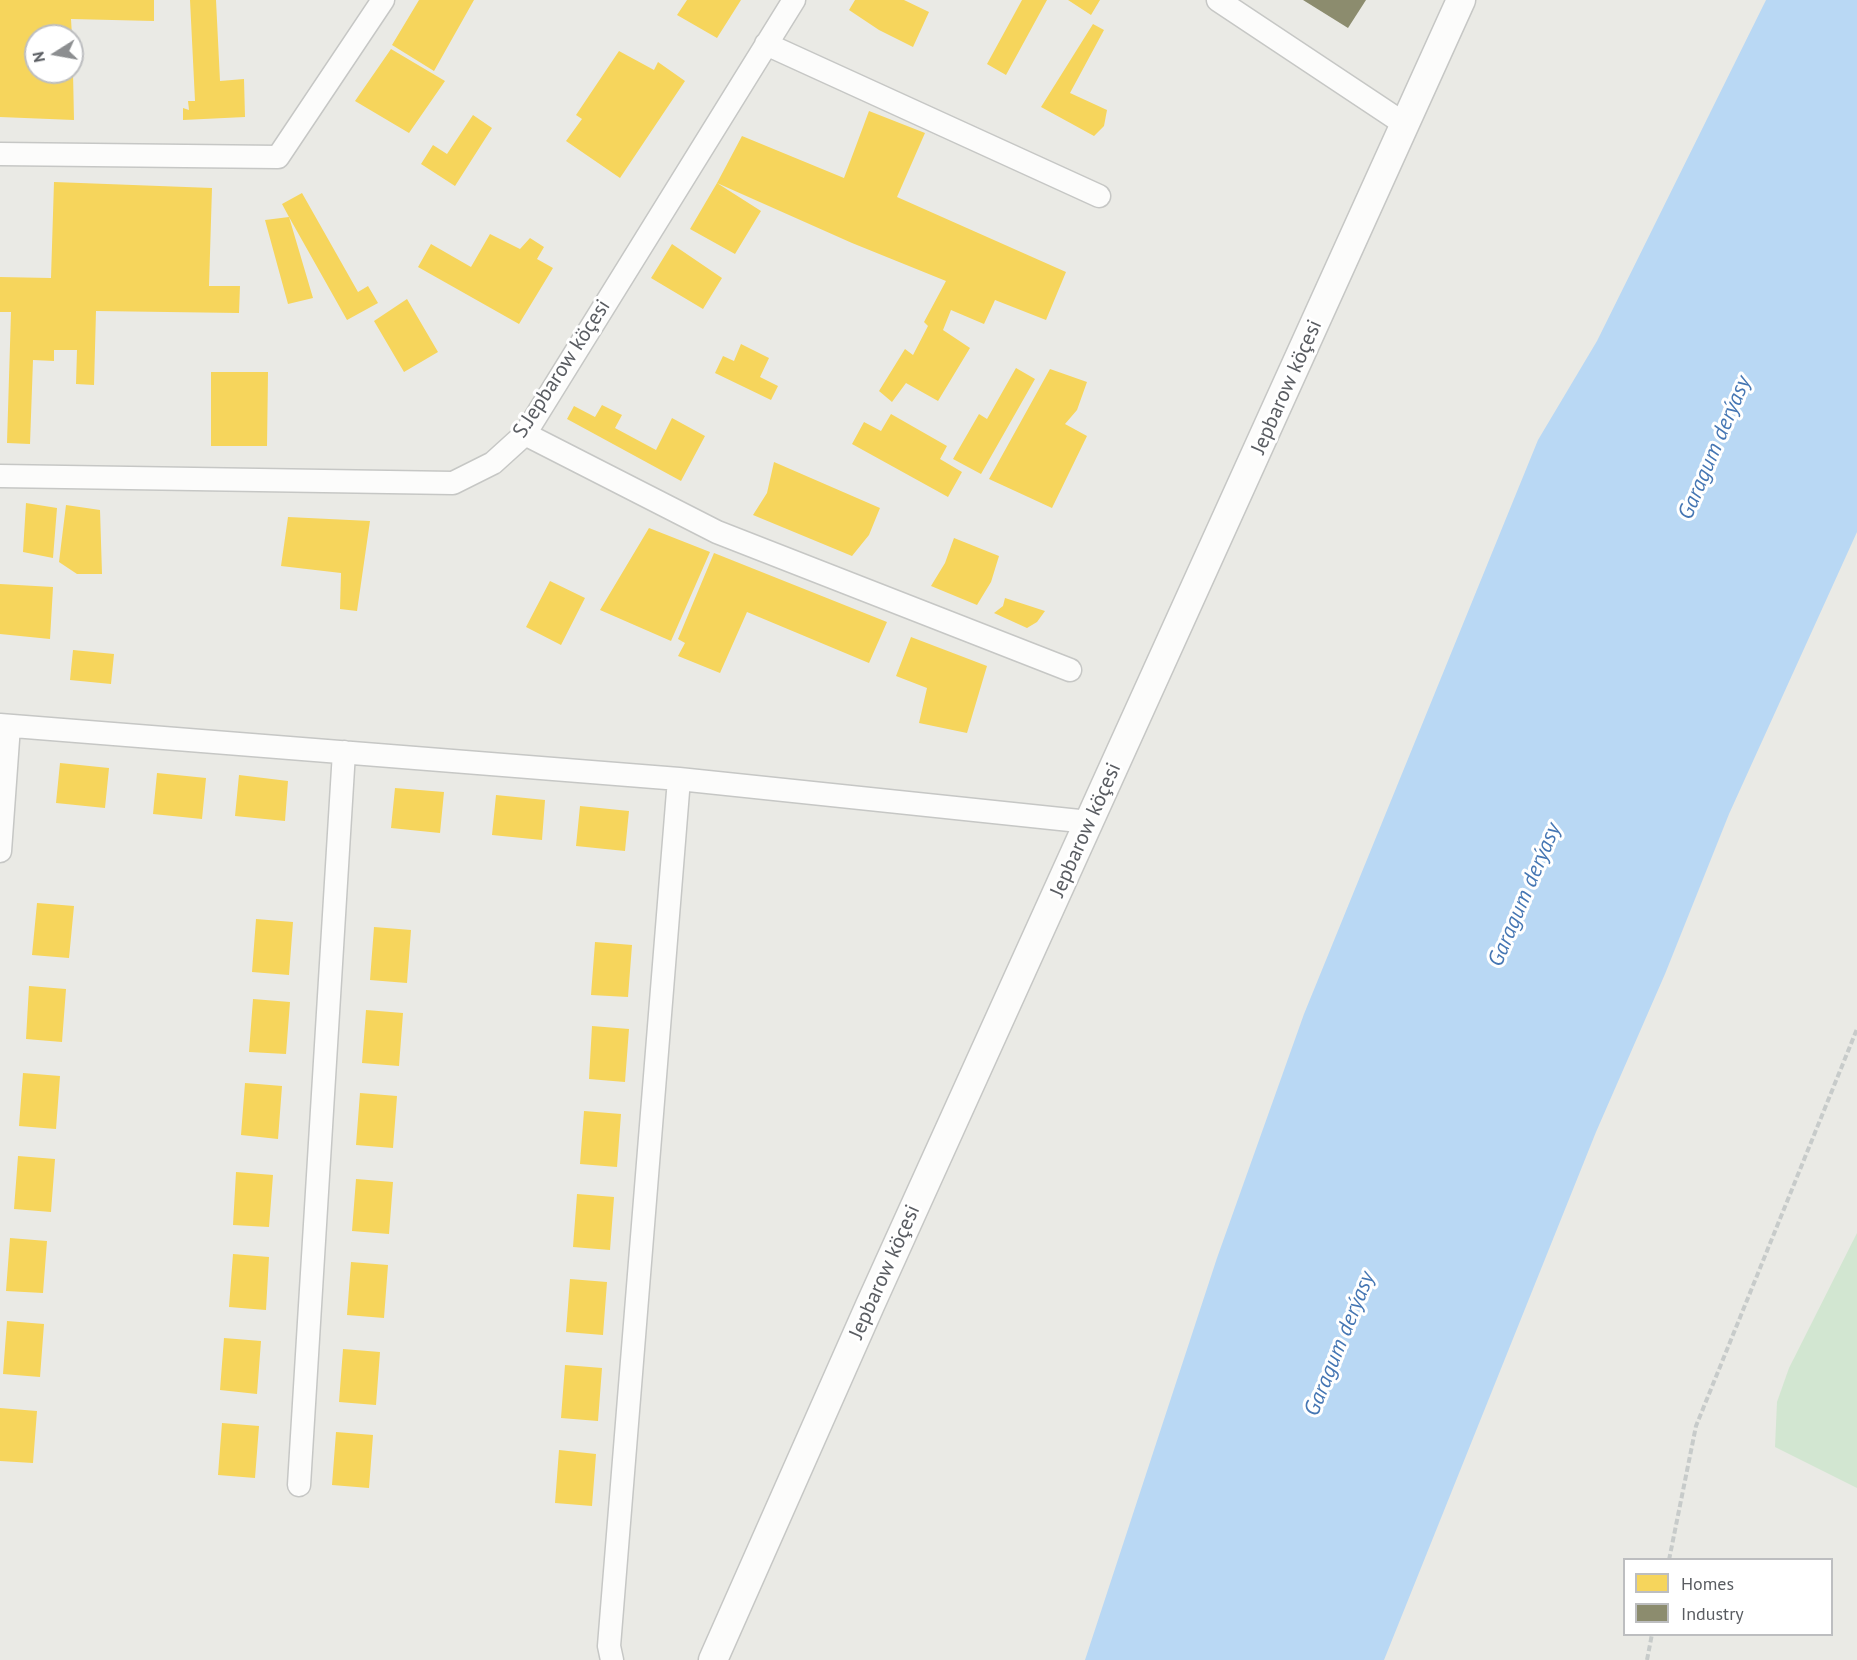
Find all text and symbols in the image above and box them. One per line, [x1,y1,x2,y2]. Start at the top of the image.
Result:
north arrow [24,24,84,84]
text: N [27,50,49,64]
street label: S.Jepbarow köçesi [508,295,616,443]
street label: Jepbarow köçesi [1246,316,1328,458]
water label: Garagum derýasy [1673,372,1757,524]
street label: Jepbarow köçesi [1045,759,1127,901]
water label: Garagum derýasy [1483,819,1567,971]
street label: Jepbarow köçesi [844,1201,926,1343]
water label: Garagum derýasy [1299,1268,1381,1420]
legend [1623,1558,1833,1636]
text: Homes [1681,1572,1734,1595]
text: Industry [1681,1602,1744,1625]

